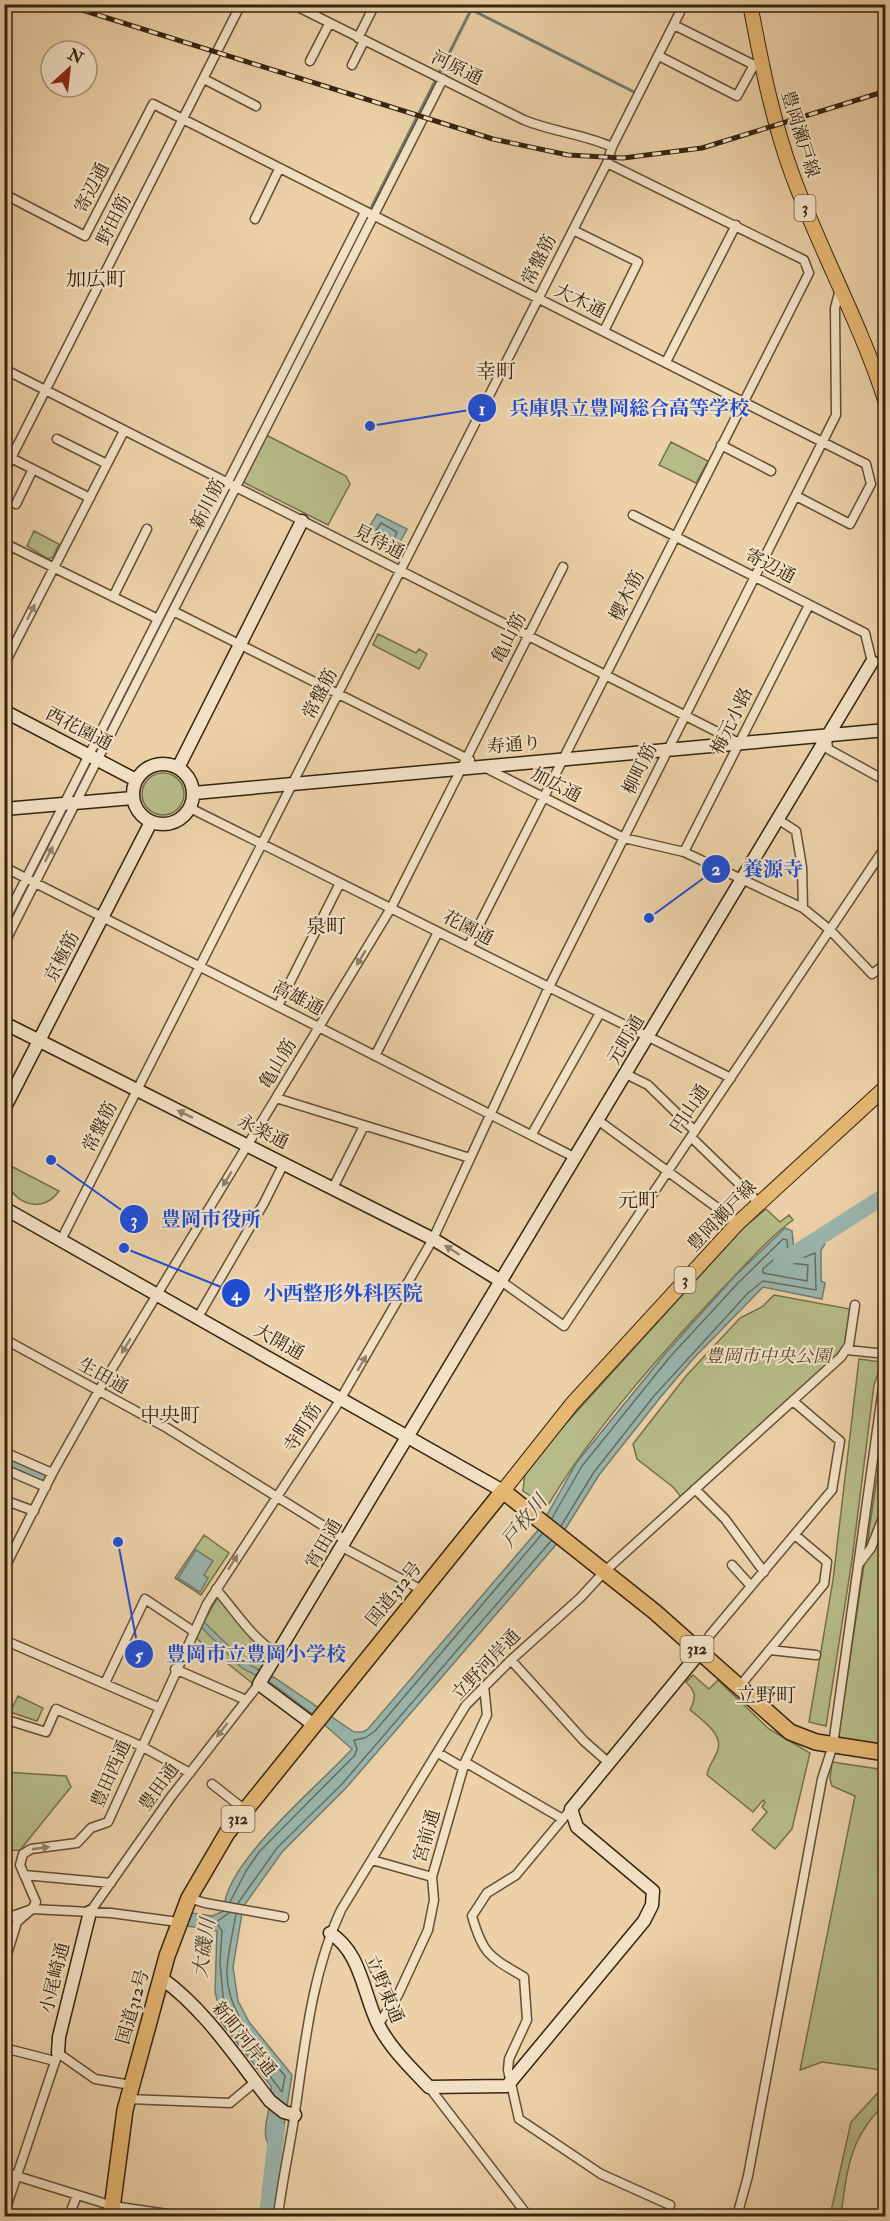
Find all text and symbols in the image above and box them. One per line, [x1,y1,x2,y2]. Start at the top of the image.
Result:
north arrow [39,39,99,99]
text: N [64,44,87,69]
street label: 河原通 [428,46,486,90]
street label: 豊岡瀬戸線 [776,88,824,180]
street label: 寄辺通 [69,159,115,217]
street label: 野田筋 [91,191,137,249]
road number: 3 [794,195,816,221]
street label: 常盤筋 [516,231,562,289]
district label: 加広町 [66,267,126,292]
street label: 大木通 [551,279,609,323]
district label: 幸町 [476,359,516,384]
callout: 兵庫県立豊岡総合高等学校 [467,389,761,427]
text: 兵庫県立豊岡総合高等学校 [509,396,749,421]
text: 1 [479,398,485,421]
street label: 新川筋 [185,475,231,533]
street label: 見待通 [350,519,408,565]
street label: 寄辺通 [741,543,799,589]
street label: 櫻木筋 [604,567,650,625]
one-way arrow [26,604,36,621]
street label: 亀山筋 [486,609,532,667]
street label: 常盤筋 [297,665,343,723]
street label: 梅元小路 [706,684,758,758]
street label: 西花園通 [42,702,116,756]
street label: 寿通り [486,731,542,759]
street label: 柳町筋 [618,740,662,798]
street label: 加広通 [527,762,585,808]
one-way arrow [44,845,54,862]
callout: 養源寺 [701,850,815,888]
text: 養源寺 [743,857,803,882]
text: 2 [711,858,721,881]
street label: 花園通 [439,905,497,951]
district label: 泉町 [306,914,346,939]
street label: 京極筋 [39,928,85,986]
one-way arrow [355,950,366,966]
street label: 高雄通 [269,975,327,1021]
street label: 元町通 [602,1011,650,1069]
street label: 亀山筋 [254,1035,302,1093]
street label: 円山通 [665,1080,715,1138]
street label: 常盤筋 [77,1098,123,1156]
one-way arrow [176,1109,193,1118]
street label: 永楽通 [234,1110,292,1154]
one-way arrow [221,1171,232,1187]
street label: 豊岡瀬戸線 [682,1176,762,1256]
district label: 元町 [618,1188,658,1213]
callout: 豊岡市役所 [119,1200,273,1238]
text: 豊岡市役所 [161,1207,261,1232]
text: 3 [131,1209,138,1232]
one-way arrow [444,1245,460,1256]
road number: 3 [674,1267,696,1293]
callout: 小西整形外科医院 [221,1274,435,1312]
text: 小西整形外科医院 [263,1281,423,1306]
text: 4 [230,1283,242,1306]
street label: 大開通 [250,1319,308,1365]
one-way arrow [121,1337,131,1354]
park label: 豊岡市中央公園 [705,1345,834,1368]
street label: 生田通 [74,1353,132,1399]
one-way arrow [356,1355,367,1371]
street label: 寺町筋 [279,1399,327,1457]
district label: 中央町 [140,1403,200,1428]
water label: 戸枚川 [495,1488,554,1552]
street label: 宵田通 [301,1515,347,1573]
one-way arrow [227,1554,238,1570]
street label: 国道312号 [361,1557,427,1631]
street label: 立野河岸通 [446,1625,526,1705]
callout: 豊岡市立豊岡小学校 [124,1635,358,1673]
road number: 312 [680,1636,714,1662]
text: 豊岡市立豊岡小学校 [166,1642,346,1667]
text: 5 [135,1644,144,1667]
district label: 立野町 [736,1683,796,1708]
one-way arrow [216,1722,229,1738]
street label: 豊田西通 [86,1736,136,1812]
street label: 豊田通 [134,1758,184,1816]
road number: 312 [222,1806,254,1832]
street label: 宮前通 [409,1807,445,1865]
one-way arrow [32,1843,51,1853]
water label: 大磯川 [187,1915,221,1979]
street label: 小尾崎通 [35,1940,75,2016]
street label: 立野東通 [359,1951,409,2027]
street label: 国道312号 [111,1967,155,2047]
street label: 新町河岸通 [207,1997,281,2081]

